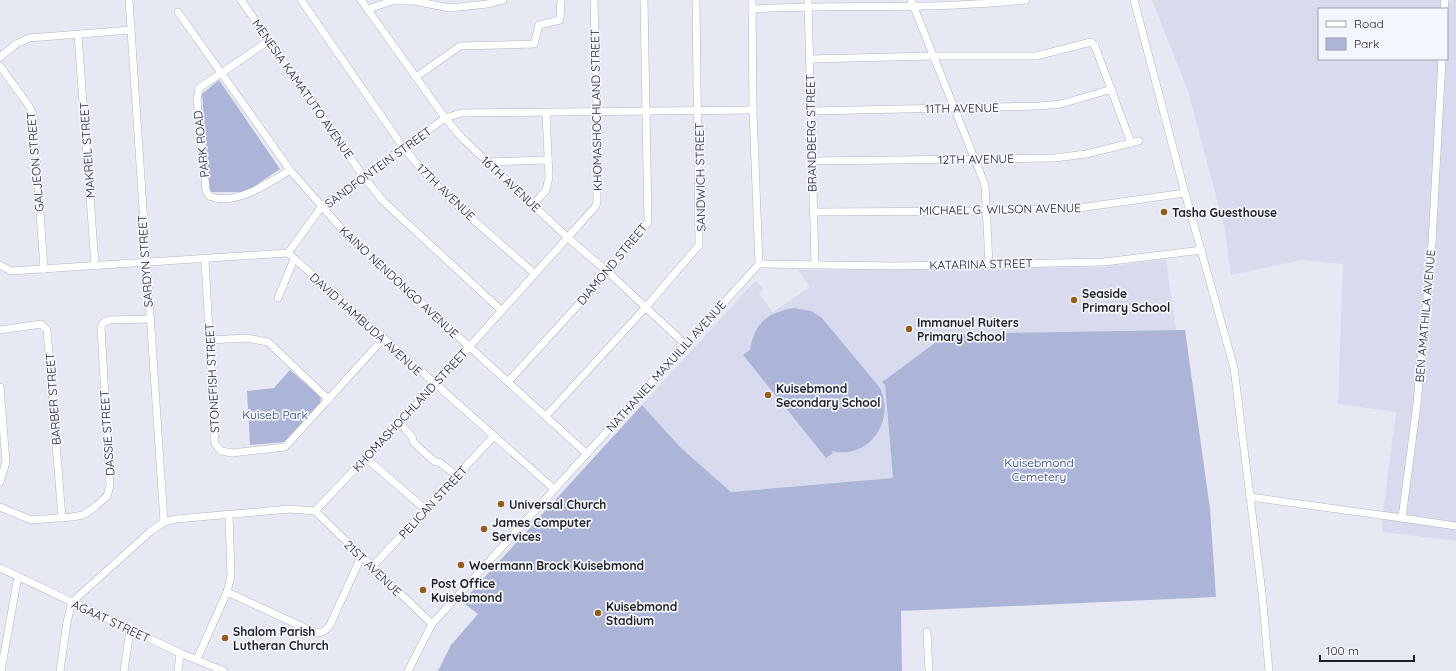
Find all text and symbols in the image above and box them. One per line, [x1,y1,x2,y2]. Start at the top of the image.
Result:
legend [1318,8,1448,60]
street label: MENESIA KAMATUTO AVENUE [249,16,357,162]
text: Road [1354,16,1384,31]
street label: KHOMASHOCHLAND STREET [587,29,605,191]
text: Park [1354,36,1379,51]
street label: BRANDBERG STREET [802,74,820,192]
street label: 11TH AVENUE [925,100,999,116]
street label: MAKREIL STREET [76,101,98,199]
street label: PARK ROAD [190,109,212,178]
street label: GALJEON STREET [23,111,47,213]
street label: SANDWICH STREET [692,122,708,232]
street label: SANDFONTEIN STREET [322,123,434,211]
street label: 12TH AVENUE [938,151,1014,167]
street label: 16TH AVENUE [478,153,544,215]
street label: 17TH AVENUE [414,160,478,224]
street label: MICHAEL G. WILSON AVENUE [919,200,1081,218]
place label: Tasha Guesthouse [1172,205,1277,220]
marker: Tasha Guesthouse [1159,207,1169,217]
street label: SARDYN STREET [134,214,156,308]
street label: DIAMOND STREET [573,220,651,308]
street label: KAINO NENDONGO AVENUE [336,223,462,341]
street label: BEN AMATHILA AVENUE [1412,249,1438,383]
street label: KATARINA STREET [929,256,1033,272]
street label: DAVID HAMBUDA AVENUE [307,270,425,379]
place label: Seaside Primary School [1082,286,1170,315]
marker: Seaside Primary School [1069,295,1079,305]
street label: NATHANIEL MAXUILILI AVENUE [603,297,729,435]
place label: Immanuel Ruiters Primary School [917,315,1019,344]
street label: STONEFISH STREET [202,323,222,433]
marker: Immanuel Ruiters Primary School [904,324,914,334]
street label: KHOMASHOCHLAND STREET [349,346,471,474]
street label: BARBER STREET [42,352,64,446]
place label: Kuisebmond Secondary School [776,381,880,410]
street label: DASSIE STREET [97,390,117,476]
marker: Kuisebmond Secondary School [763,390,773,400]
park label: Kuiseb Park [242,407,308,422]
park label: Kuisebmond Cemetery [1004,455,1074,484]
street label: PELICAN STREET [395,463,471,541]
place label: Universal Church [509,497,606,512]
marker: Universal Church [496,499,506,509]
place label: James Computer Services [492,515,591,544]
marker: James Computer Services [479,524,489,534]
street label: 21ST AVENUE [341,537,405,599]
place label: Woermann Brock Kuisebmond [469,558,644,573]
marker: Woermann Brock Kuisebmond [456,560,466,570]
place label: Post Office Kuisebmond [431,576,502,605]
marker: Post Office Kuisebmond [418,585,428,595]
street label: AGAAT STREET [70,596,152,646]
place label: Kuisebmond Stadium [606,599,677,628]
marker: Kuisebmond Stadium [593,608,603,618]
place label: Shalom Parish Lutheran Church [233,624,329,653]
marker: Shalom Parish Lutheran Church [220,633,230,643]
scale bar [1320,637,1414,663]
text: 100 m [1326,643,1359,658]

